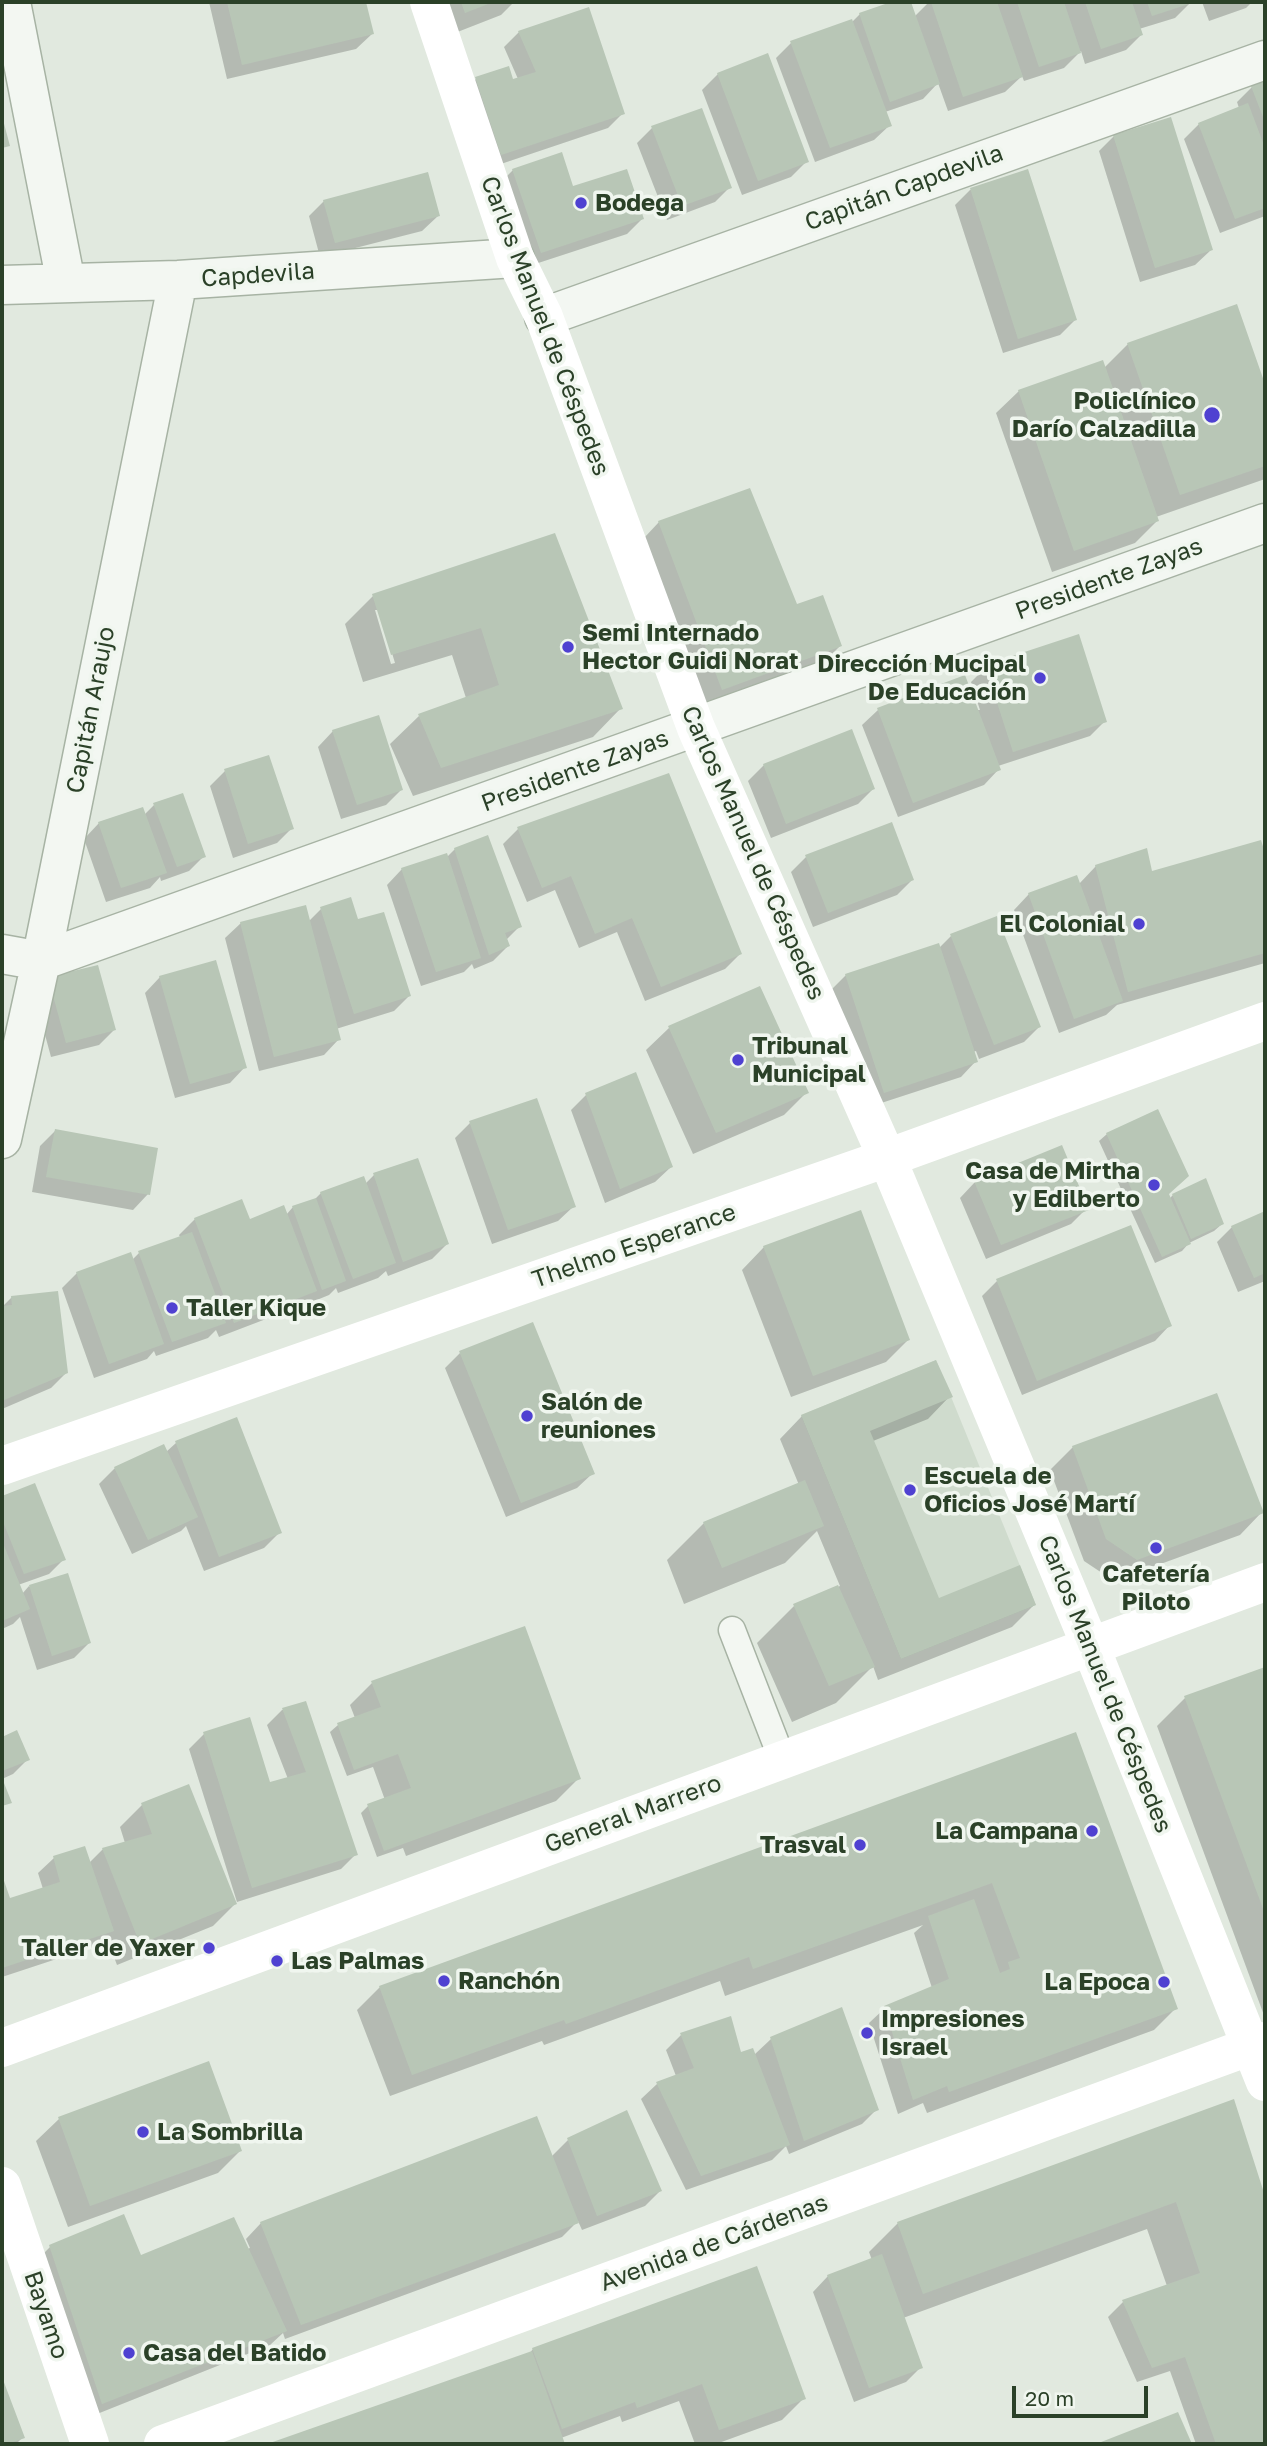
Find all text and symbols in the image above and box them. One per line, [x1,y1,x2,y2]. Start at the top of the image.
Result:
street label: Capitán Capdevila [801,139,1007,237]
street label: Carlos Manuel de Céspedes [474,172,616,480]
place label: Bodega [595,189,684,217]
marker: Bodega [573,195,589,211]
street label: Capdevila [200,257,316,293]
place label: Policlínico Darío Calzadilla [1012,387,1196,443]
marker: Policlínico Darío Calzadilla [1202,405,1222,425]
street label: Presidente Zayas [1011,532,1207,626]
place label: Semi Internado Hector Guidi Norat [582,619,799,675]
street label: Capitán Araujo [61,624,121,796]
marker: Semi Internado Hector Guidi Norat [560,639,576,655]
place label: Dirección Mucipal De Educación [817,650,1026,706]
marker: Dirección Mucipal De Educación [1032,670,1048,686]
street label: Carlos Manuel de Céspedes [675,702,831,1004]
street label: Presidente Zayas [477,724,673,818]
place label: El Colonial [999,910,1125,938]
marker: El Colonial [1131,916,1147,932]
place label: Tribunal Municipal [752,1032,866,1088]
marker: Tribunal Municipal [730,1052,746,1068]
place label: Casa de Mirtha y Edilberto [965,1157,1140,1213]
marker: Casa de Mirtha y Edilberto [1146,1177,1162,1193]
street label: Thelmo Esperance [528,1198,740,1294]
place label: Taller Kique [186,1294,326,1322]
marker: Taller Kique [164,1300,180,1316]
place label: Salón de reuniones [541,1388,656,1444]
marker: Salón de reuniones [519,1408,535,1424]
place label: Escuela de Oficios José Martí [924,1462,1135,1518]
marker: Escuela de Oficios José Martí [902,1482,918,1498]
street label: Carlos Manuel de Céspedes [1032,1531,1178,1837]
marker: Cafetería Piloto [1148,1540,1164,1556]
place label: Cafetería Piloto [1102,1560,1210,1616]
street label: General Marrero [541,1769,725,1859]
place label: La Campana [935,1817,1078,1845]
marker: La Campana [1084,1823,1100,1839]
place label: Trasval [760,1831,846,1859]
marker: Trasval [852,1837,868,1853]
place label: Taller de Yaxer [21,1934,195,1962]
marker: Taller de Yaxer [201,1940,217,1956]
place label: Las Palmas [291,1947,424,1975]
marker: Las Palmas [269,1953,285,1969]
place label: Ranchón [458,1967,560,1995]
place label: La Epoca [1044,1968,1150,1996]
marker: Ranchón [436,1973,452,1989]
marker: La Epoca [1156,1974,1172,1990]
place label: Impresiones Israel [881,2005,1025,2061]
marker: Impresiones Israel [859,2025,875,2041]
place label: La Sombrilla [157,2118,303,2146]
marker: La Sombrilla [135,2124,151,2140]
street label: Avenida de Cárdenas [596,2188,832,2298]
street label: Bayamo [18,2267,74,2363]
place label: Casa del Batido [143,2339,326,2367]
marker: Casa del Batido [121,2345,137,2361]
scale bar [1015,2372,1152,2416]
text: 20 m [1025,2385,1074,2411]

